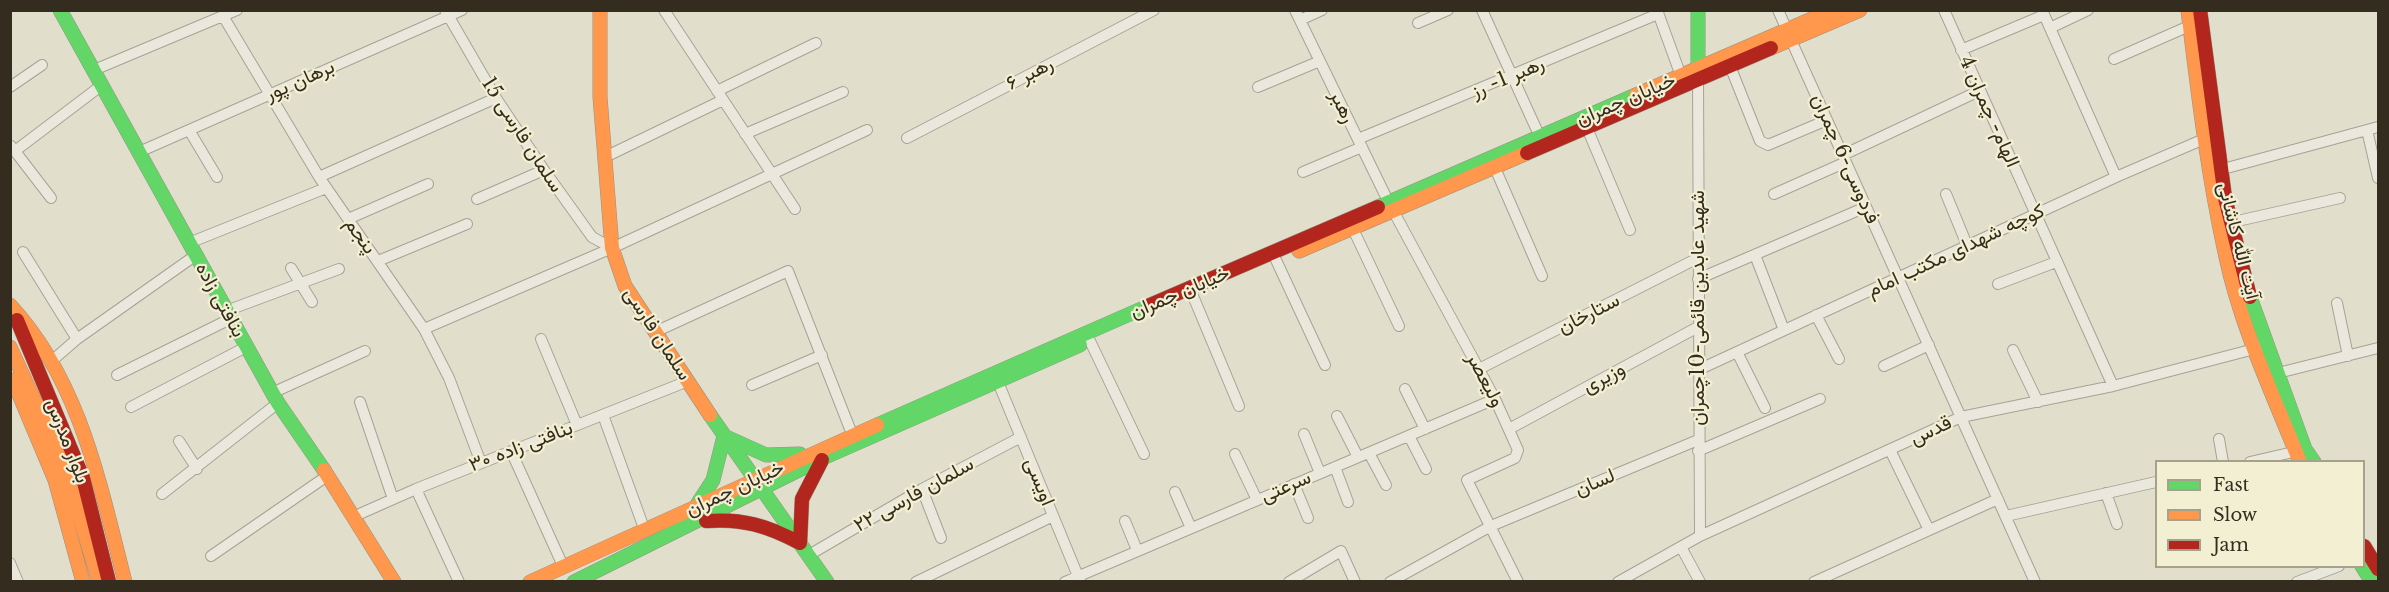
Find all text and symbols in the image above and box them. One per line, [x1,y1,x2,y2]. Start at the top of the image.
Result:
street label: رهبر ۶ [1003,52,1057,96]
street label: رهبر 1- رز [1468,52,1548,104]
street label: الهام- چمران 4 [1954,53,2024,171]
street label: برهان پور [262,55,338,107]
street label: خیابان چمران [1573,68,1679,132]
street label: سلمان فارسی 15 [476,73,568,197]
street label: رهبر [1324,87,1360,127]
street label: فردوسی-6 چمران [1806,90,1884,228]
street label: آیت الله کاشانی [2212,180,2264,302]
street label: شهید عابدین قائمی-10چمران [1686,190,1710,426]
street label: کوچه شهدای مکتب امام [1863,199,2049,303]
street label: پنجم [339,213,381,259]
street label: بنافتی زاده [190,258,250,342]
street label: خیابان چمران [1127,261,1233,325]
street label: سلمان فارسی [618,283,696,385]
street label: ستارخان [1554,288,1624,340]
street label: ولیعصر [1461,349,1509,411]
street label: وزیری [1579,357,1629,399]
street label: بلوار مدرس [40,395,94,487]
street label: قدس [1906,411,1956,451]
street label: بنافتی زاده ۳۰ [466,416,576,478]
street label: سلمان فارسی ۲۲ [850,452,978,538]
street label: اویسی [1019,455,1059,509]
street label: خیابان چمران [682,456,788,522]
legend [2155,460,2365,568]
street label: لسان [1571,464,1619,502]
street label: سرعتی [1257,466,1315,508]
text: Fast [2213,474,2249,496]
text: Slow [2213,504,2257,526]
text: Jam [2213,534,2249,556]

